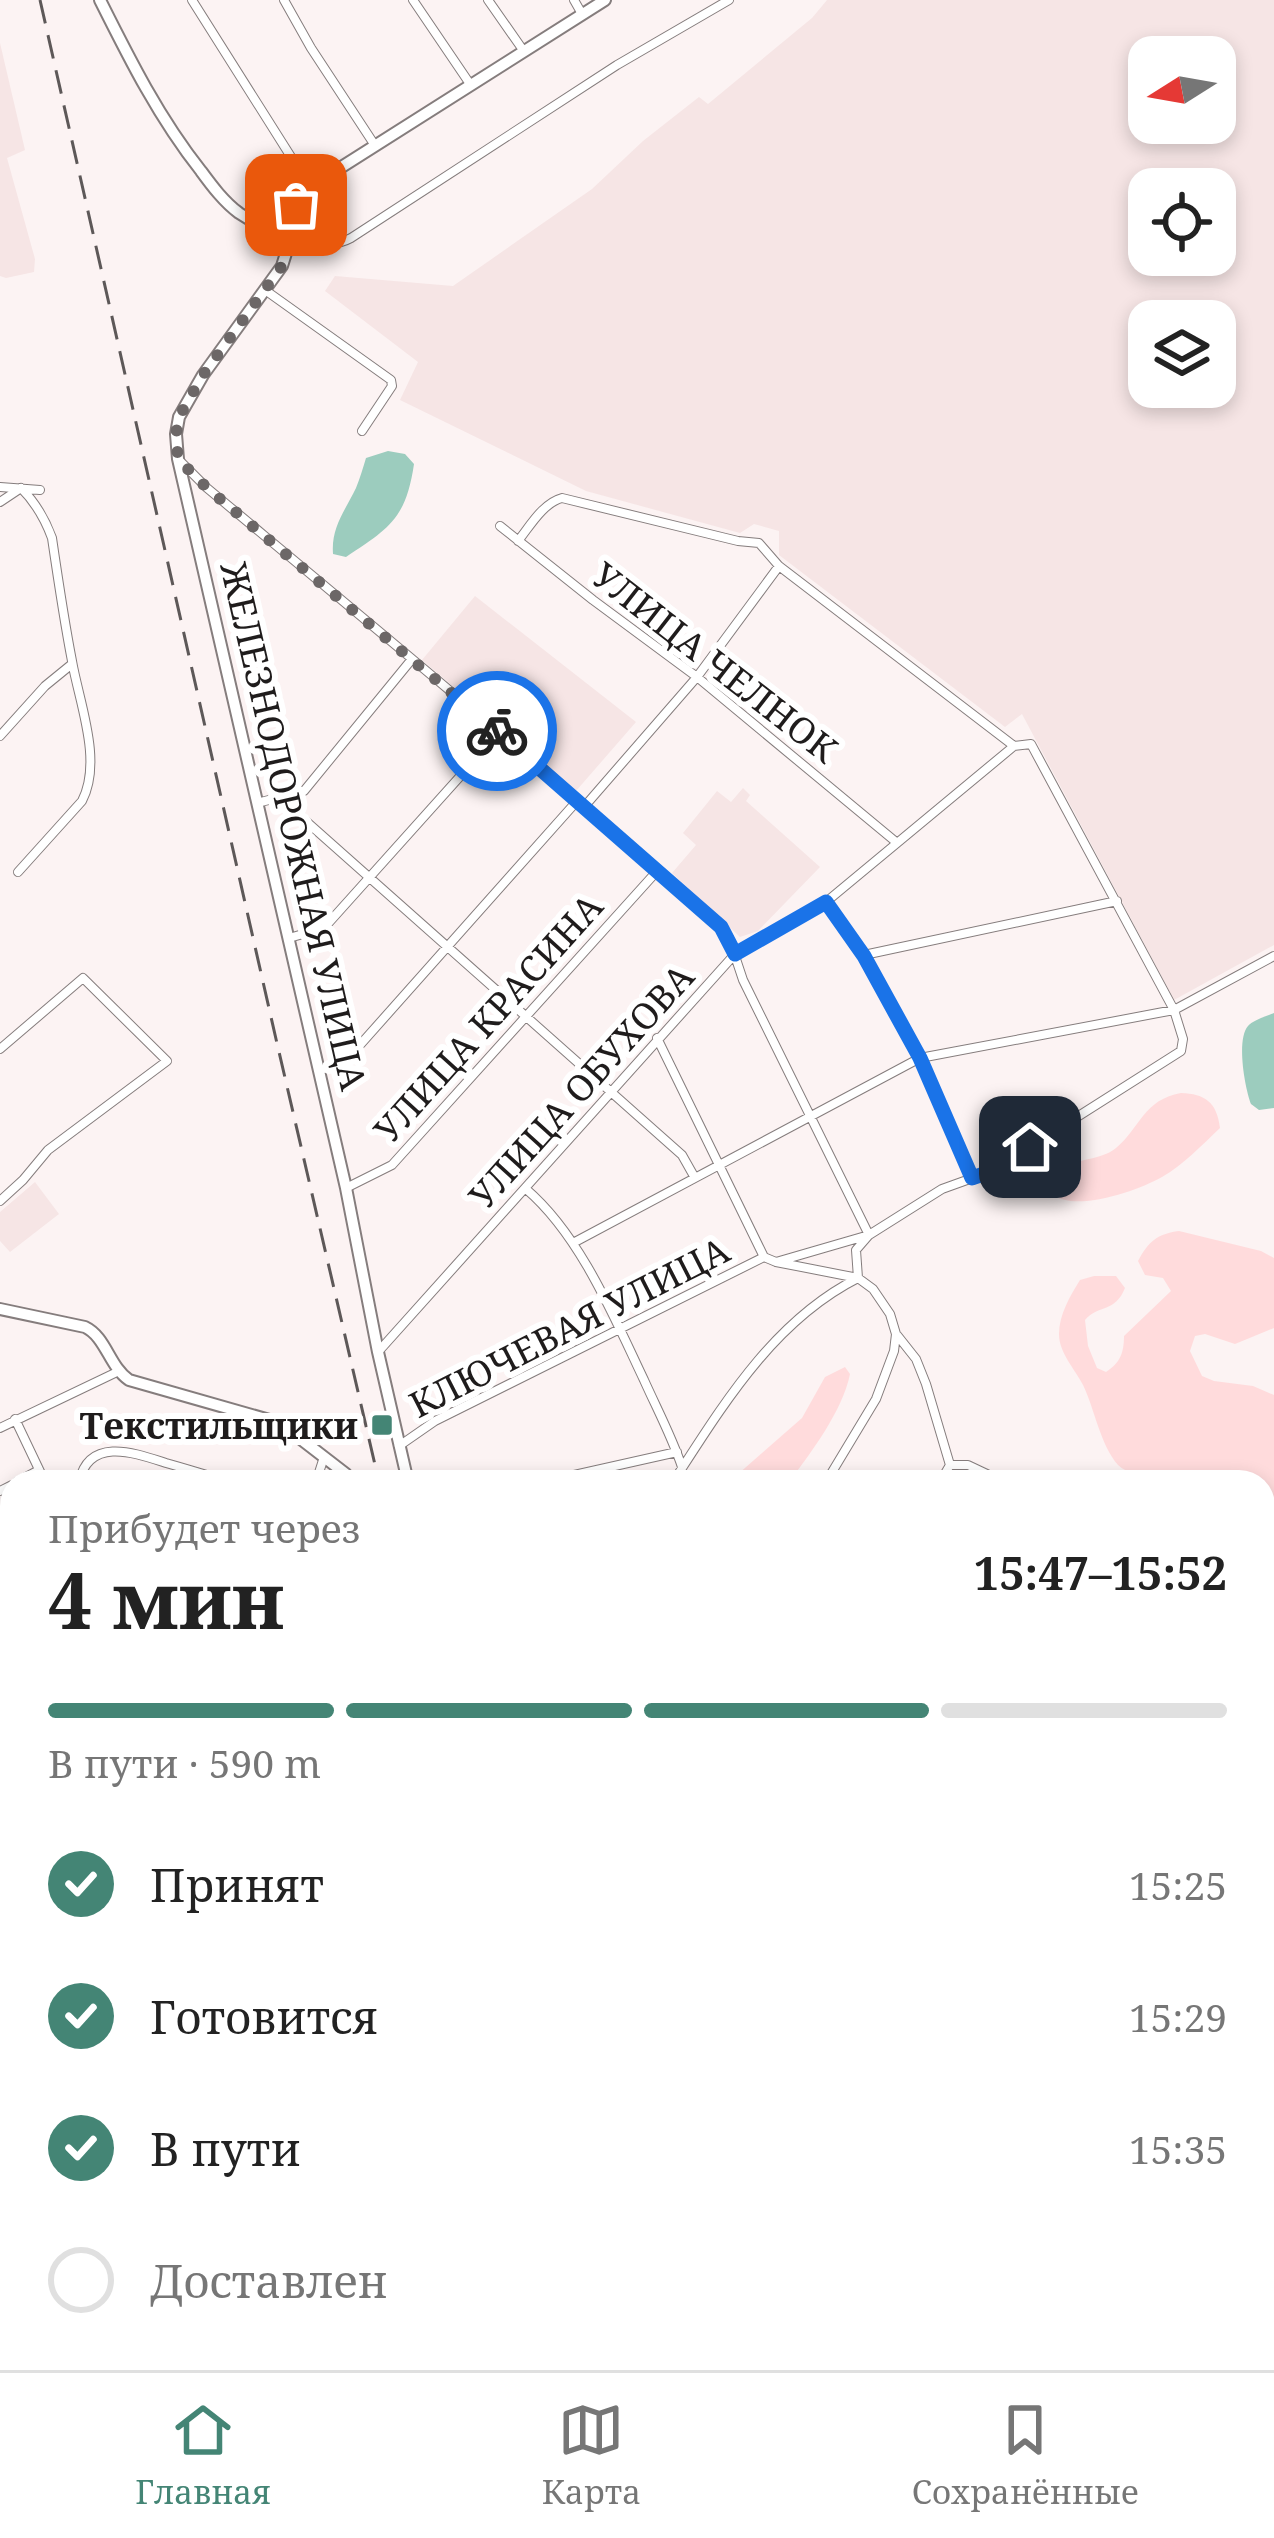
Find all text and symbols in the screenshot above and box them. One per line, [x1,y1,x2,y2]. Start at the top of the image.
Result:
north arrow [1128,36,1236,144]
map controls [1128,36,1236,408]
pin [245,154,347,256]
button: locate [1128,168,1236,276]
icon: bag [263,172,329,238]
button: layers [1128,300,1236,408]
street label: УЛИЦА ЧЕЛНОК [582,551,848,774]
street label: ЖЕЛЕЗНОДОРОЖНАЯ УЛИЦА [209,556,379,1095]
courier [437,671,557,791]
icon: bike [464,698,530,764]
street label: УЛИЦА КРАСИНА [363,882,614,1153]
street label: УЛИЦА ОБУХОВА [458,952,705,1219]
pin [979,1096,1081,1198]
icon: home [997,1114,1063,1180]
street label: КЛЮЧЕВАЯ УЛИЦА [401,1225,738,1429]
place label: Текстильщики [79,1401,358,1450]
marker: Текстильщики [369,1412,395,1438]
text: Прибудет через [48,1501,360,1554]
text: 15:47–15:52 [974,1542,1227,1603]
text: 4 мин [48,1546,284,1652]
text: В пути · 590 m [48,1736,321,1789]
icon: check [48,1851,114,1917]
text: Принят [150,1854,324,1915]
text: 15:25 [1129,1858,1227,1911]
icon: check [48,1983,114,2049]
text: Готовится [150,1986,378,2047]
text: 15:29 [1129,1990,1227,2043]
icon: check [48,2115,114,2181]
text: В пути [150,2118,301,2179]
text: 15:35 [1129,2122,1227,2175]
text: Доставлен [150,2250,388,2311]
tab: Главная [135,2397,271,2514]
tab: Карта [542,2397,641,2514]
tab: Сохранённые [912,2397,1139,2514]

